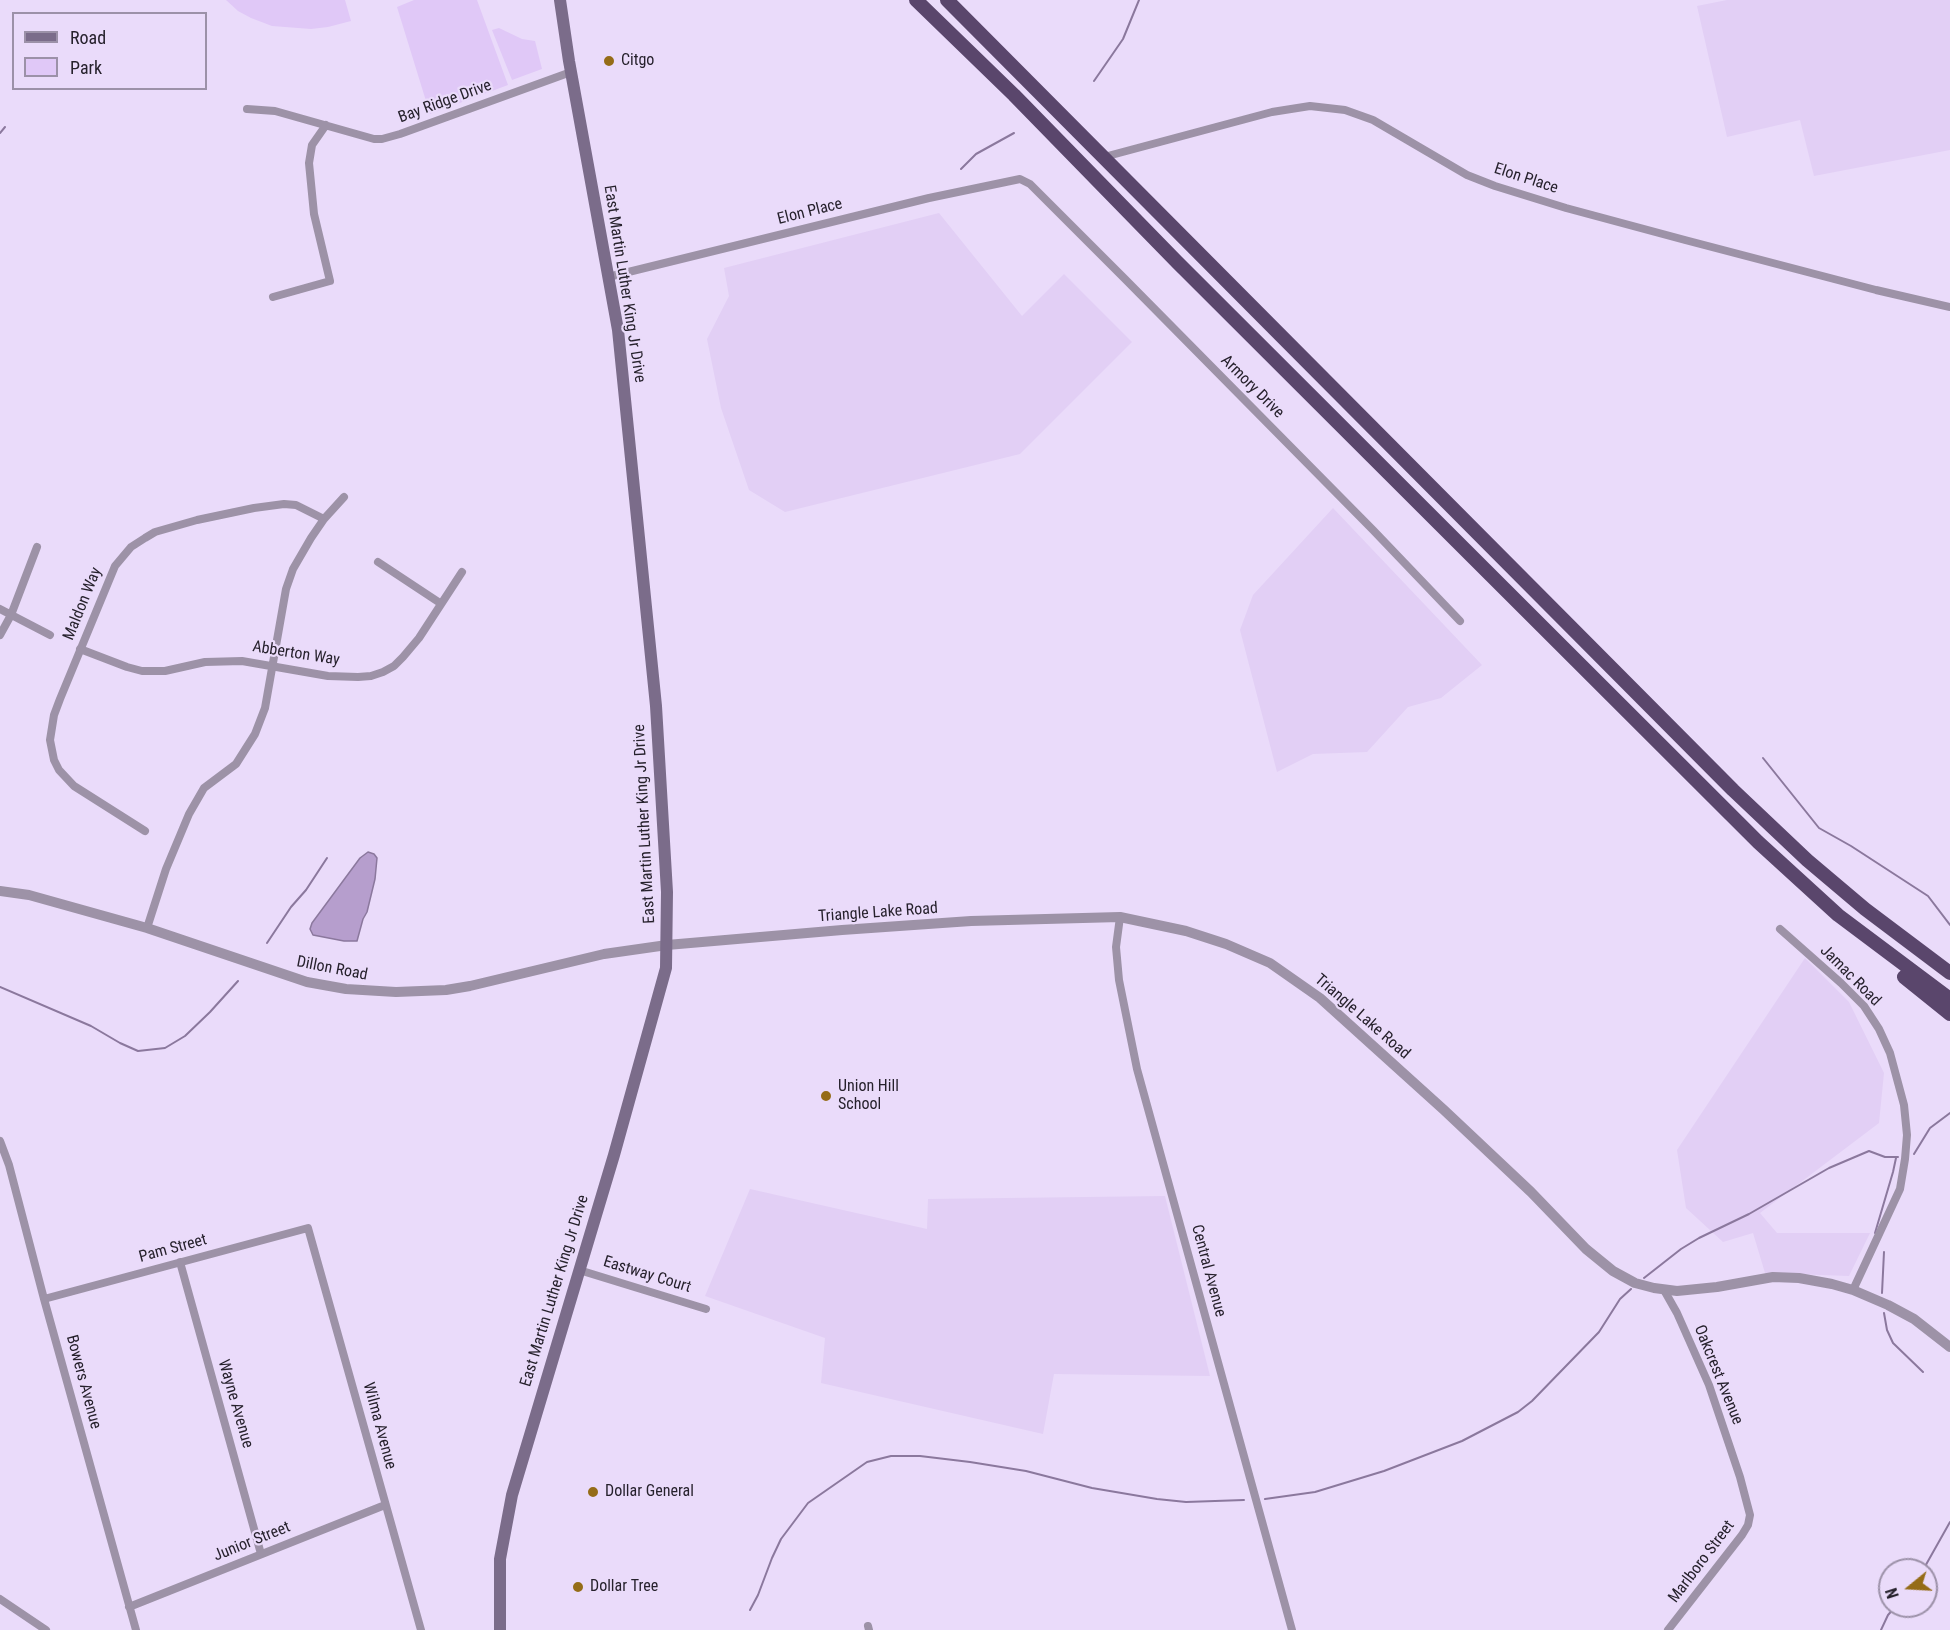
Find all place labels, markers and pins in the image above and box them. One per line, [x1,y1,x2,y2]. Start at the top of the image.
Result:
place label: Citgo [621,51,654,71]
marker: Citgo [602,54,616,68]
place label: Union Hill School [838,1077,899,1115]
marker: Union Hill School [819,1089,833,1103]
place label: Dollar General [605,1482,694,1502]
marker: Dollar General [586,1485,600,1499]
place label: Dollar Tree [590,1577,658,1597]
marker: Dollar Tree [571,1580,585,1594]

